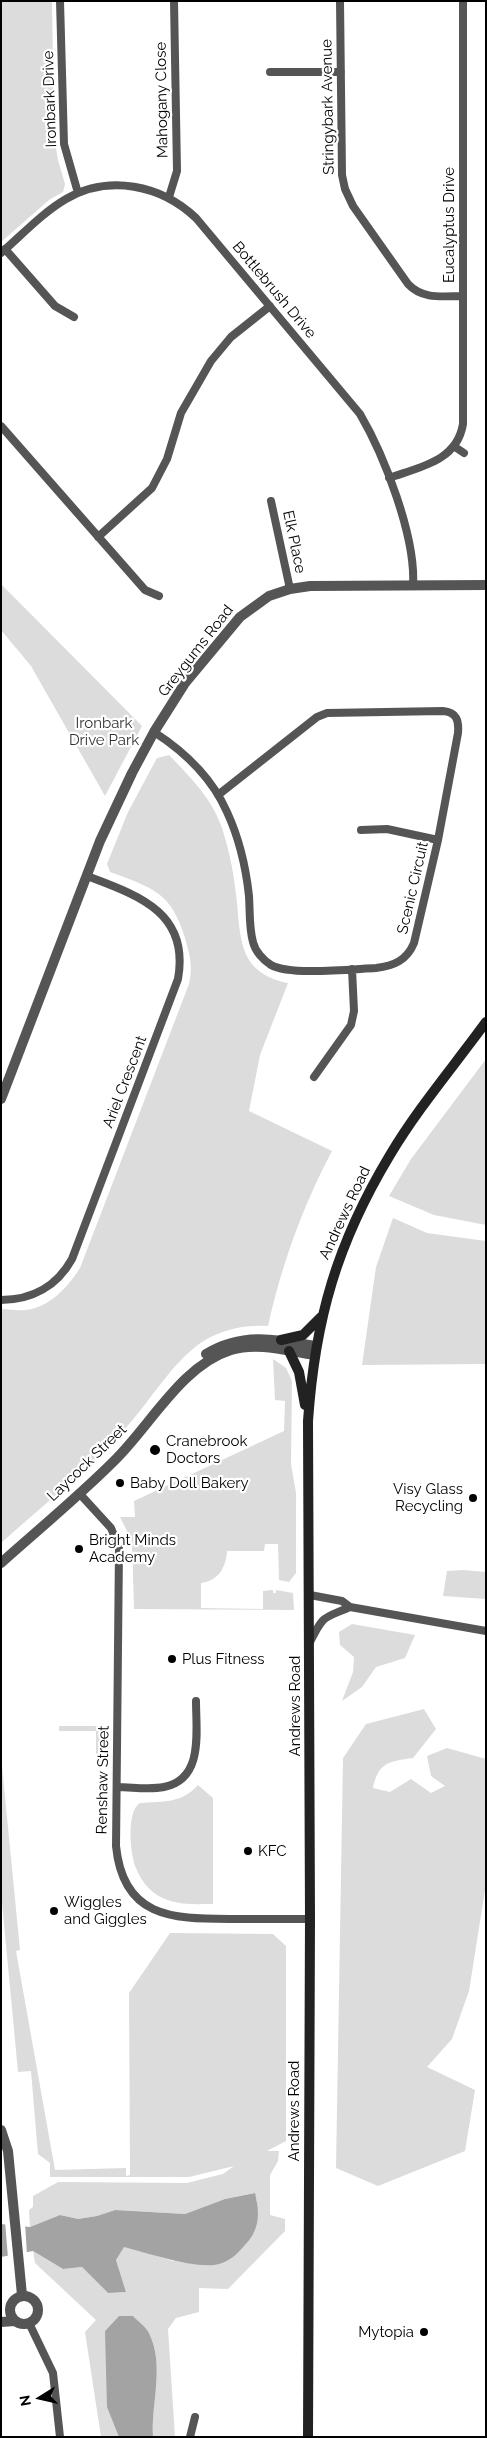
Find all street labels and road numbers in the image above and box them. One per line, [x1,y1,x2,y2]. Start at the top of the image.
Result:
street label: Stringybark Avenue [318,39,338,175]
street label: Mahogany Close [152,42,172,158]
street label: Ironbark Drive [39,50,61,148]
street label: Eucalyptus Drive [440,167,458,283]
street label: Bottlebrush Drive [228,238,320,342]
street label: Elk Place [279,509,309,575]
street label: Greygums Road [155,602,237,700]
street label: Scenic Circuit [394,840,432,936]
street label: Ariel Crescent [99,1033,151,1131]
street label: Andrews Road [316,1163,374,1263]
street label: Laycock Street [44,1421,130,1505]
street label: Andrews Road [286,1656,304,1756]
street label: Renshaw Street [93,1726,113,1834]
street label: Andrews Road [285,2061,303,2161]

